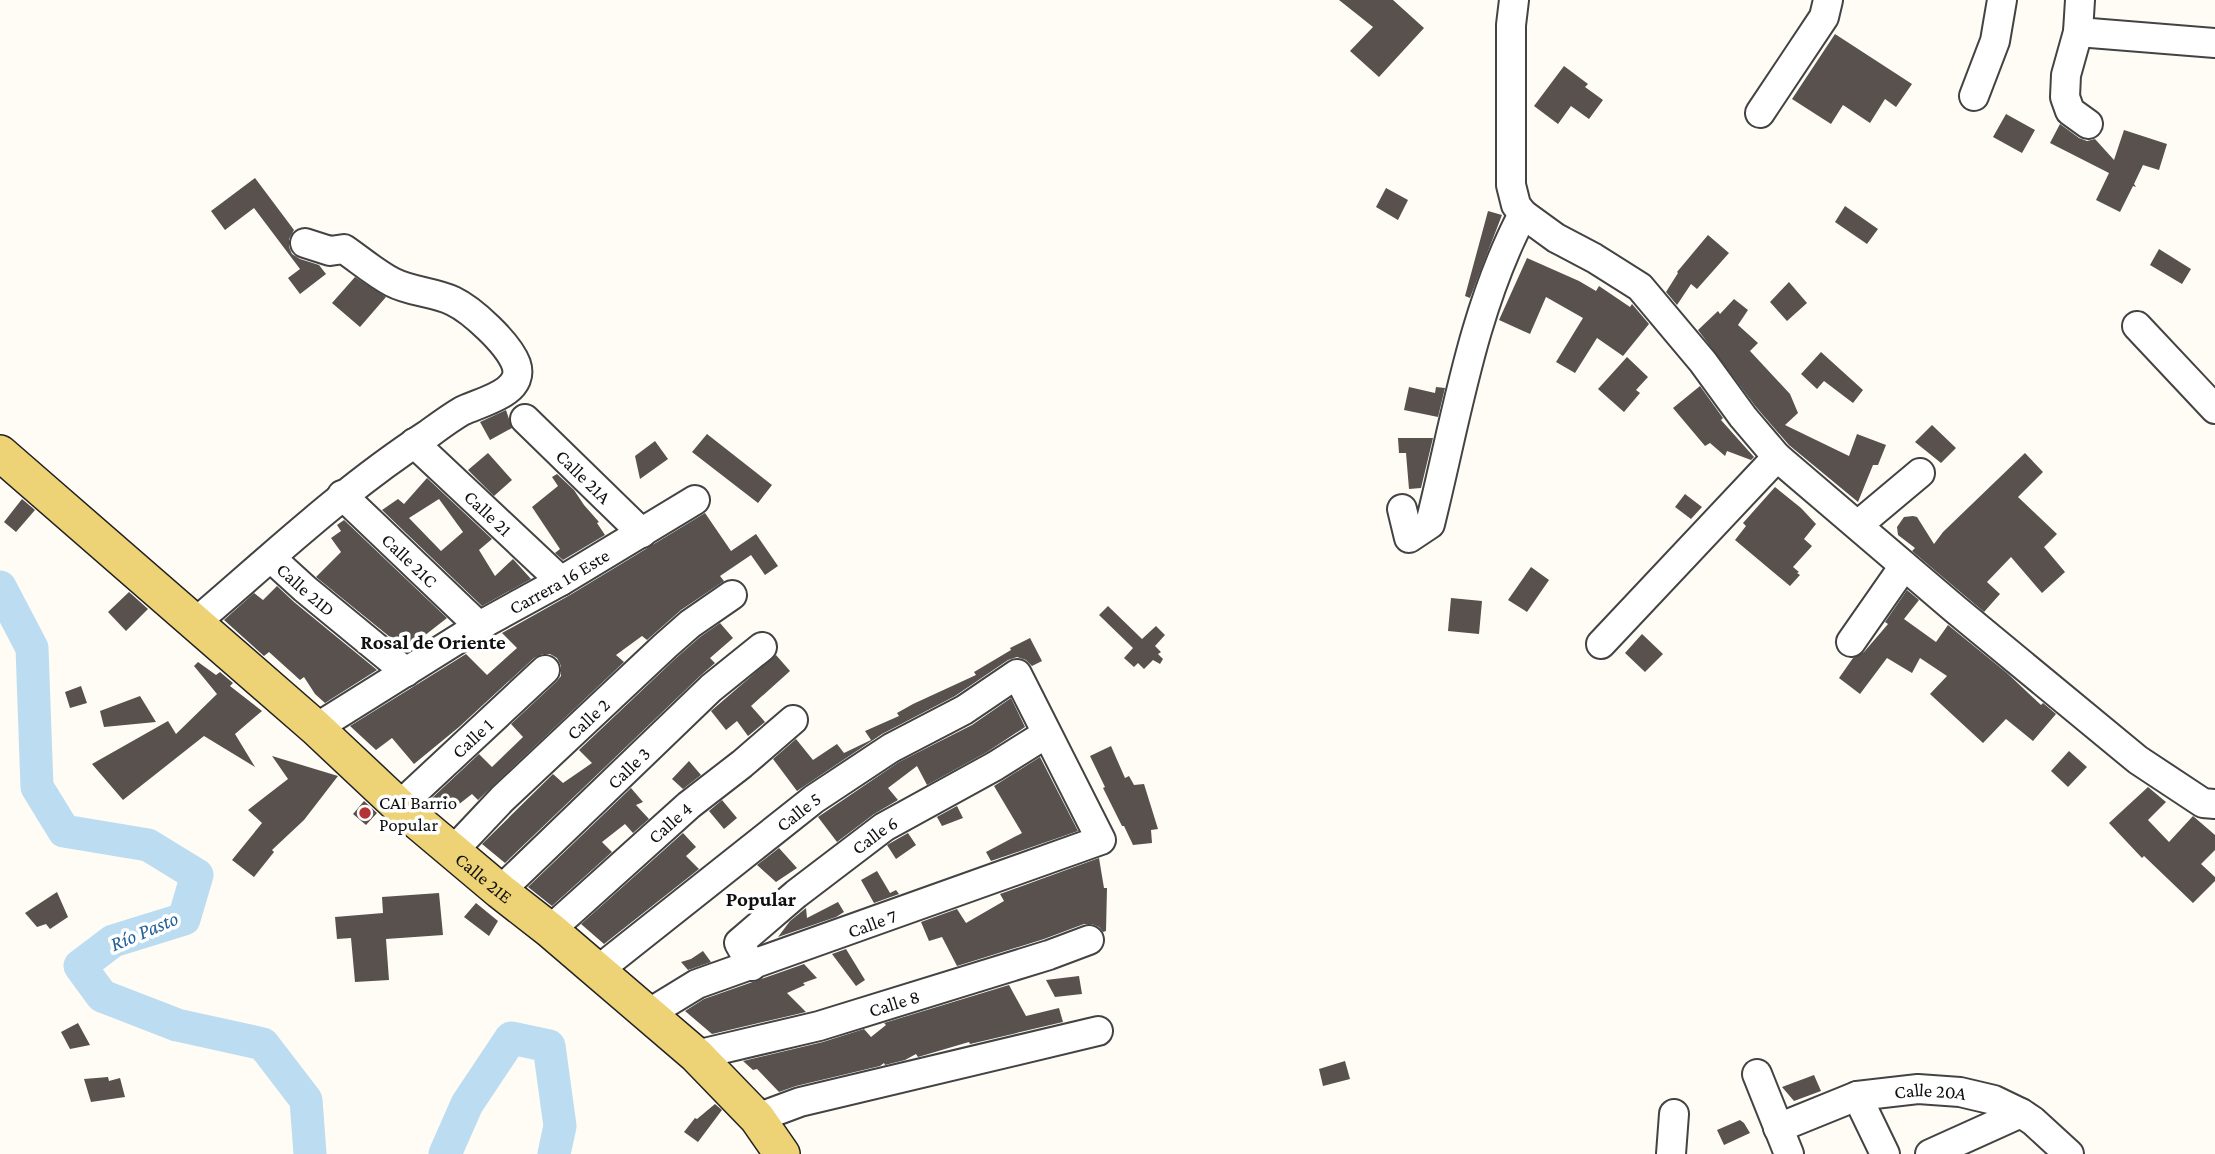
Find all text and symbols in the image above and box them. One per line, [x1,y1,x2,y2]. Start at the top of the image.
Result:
street label: Calle 21A [552,445,615,508]
street label: Calle 21 [460,486,516,540]
street label: Calle 21C [378,529,442,592]
street label: Carrera 16 Este [505,544,613,618]
street label: Calle 21D [273,559,339,620]
district label: Rosal de Oriente [360,630,506,654]
street label: Calle 2 [562,694,614,744]
street label: Calle 1 [448,714,497,762]
street label: Calle 3 [603,743,654,793]
street label: Calle 5 [772,788,825,836]
place label: CAI Barrio Popular [379,792,457,835]
street label: Calle 4 [644,798,696,848]
marker: CAI Barrio Popular [357,805,373,821]
street label: Calle 6 [848,812,901,859]
street label: Calle 21E [451,848,516,908]
district label: Popular [726,887,797,911]
street label: Calle 7 [845,905,900,942]
water label: Río Pasto [106,906,182,956]
street label: Calle 8 [866,986,922,1021]
street label: Calle 20A [1893,1079,1969,1104]

